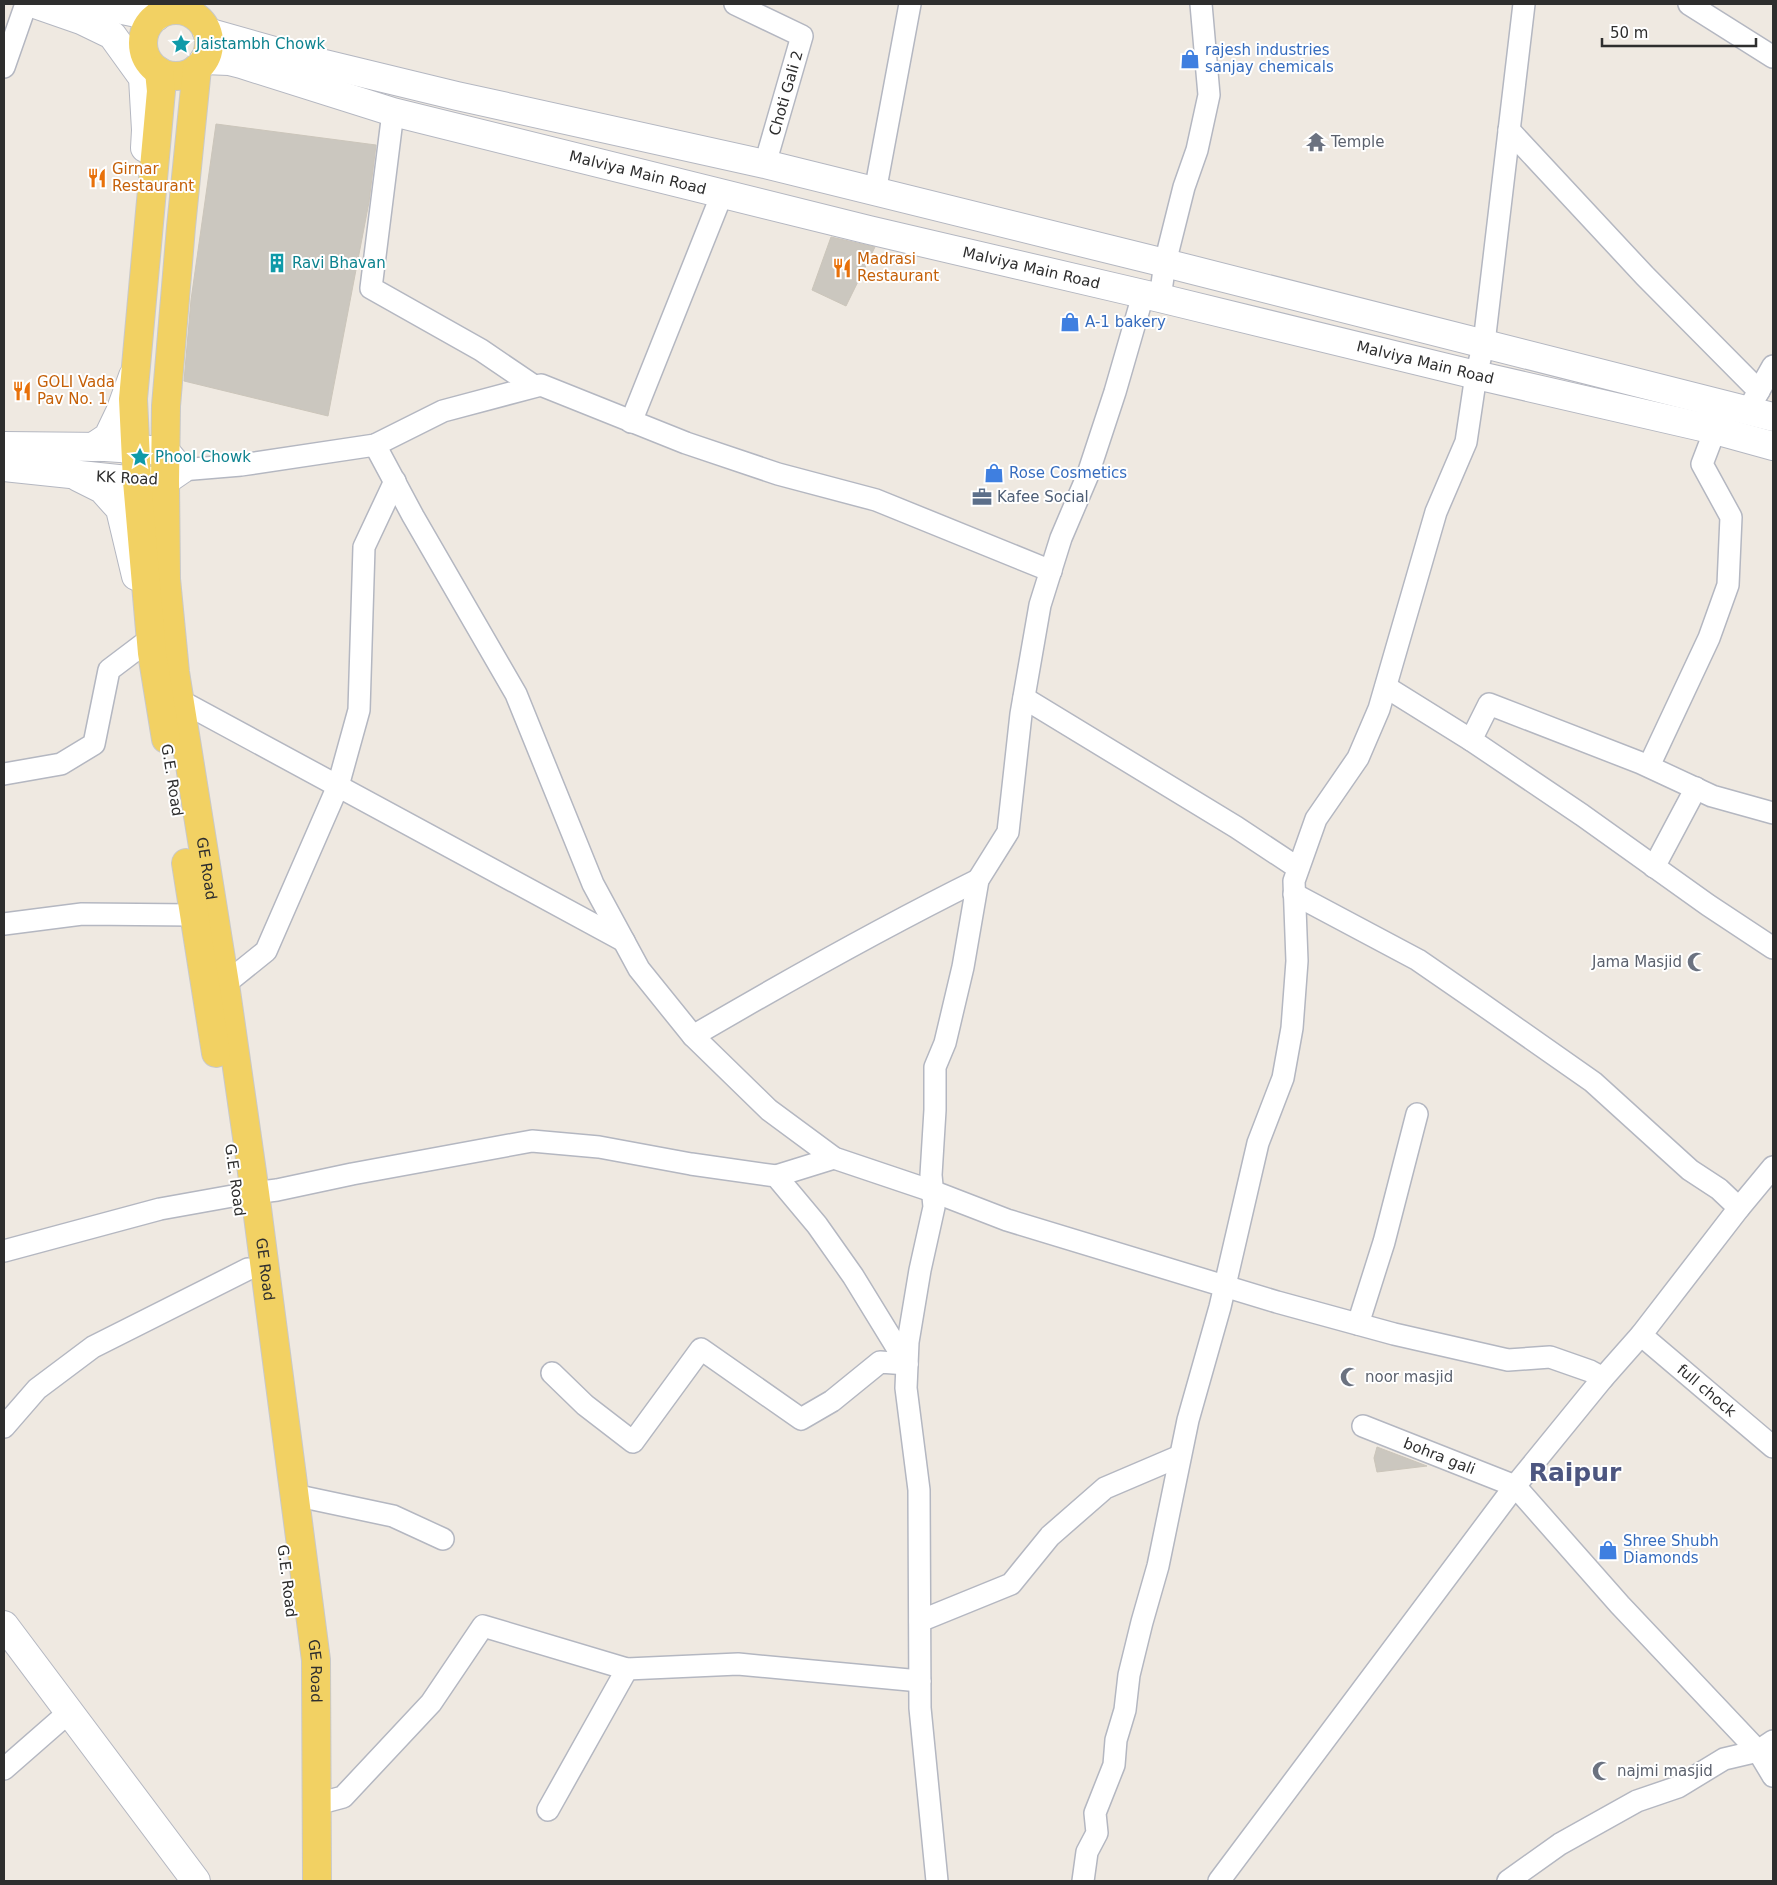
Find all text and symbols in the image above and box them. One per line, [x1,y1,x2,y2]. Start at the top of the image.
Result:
scale bar [1602,15,1756,47]
text: 50 m [1610,24,1648,42]
place icon: Jaistambh Chowk [170,33,192,55]
place label: Jaistambh Chowk [195,35,326,53]
place label: rajesh industries sanjay chemicals [1205,41,1334,76]
street label: Choti Gali 2 [765,48,807,138]
shop icon: rajesh industries sanjay chemicals [1179,48,1201,70]
temple icon: Temple [1305,131,1327,153]
place label: Temple [1330,133,1384,151]
street label: Malviya Main Road [567,147,708,198]
place label: Girnar Restaurant [112,160,194,195]
restaurant icon: Girnar Restaurant [86,167,108,189]
street label: Malviya Main Road [961,243,1102,293]
place label: Madrasi Restaurant [857,250,939,285]
building icon: Ravi Bhavan [266,252,288,274]
place label: Ravi Bhavan [292,254,386,272]
restaurant icon: Madrasi Restaurant [831,257,853,279]
shop icon: A-1 bakery [1059,311,1081,333]
place label: A-1 bakery [1085,313,1166,331]
street label: Malviya Main Road [1355,337,1496,388]
place label: GOLI Vada Pav No. 1 [37,373,115,408]
restaurant icon: GOLI Vada Pav No. 1 [11,380,33,402]
place icon: Phool Chowk [129,446,151,468]
place label: Phool Chowk [155,448,251,466]
shop icon: Rose Cosmetics [983,462,1005,484]
place label: Rose Cosmetics [1009,464,1127,482]
street label: KK Road [96,467,158,489]
office icon: Kafee Social [971,486,993,508]
place label: Kafee Social [997,488,1089,506]
street label: G.E. Road [157,743,187,817]
street label: GE Road [193,836,220,901]
mosque icon: Jama Masjid [1686,951,1708,973]
place label: Jama Masjid [1591,953,1682,971]
street label: G.E. Road [221,1143,249,1217]
street label: GE Road [252,1237,278,1302]
street label: full chock [1673,1361,1740,1421]
mosque icon: noor masjid [1339,1366,1361,1388]
place label: noor masjid [1365,1368,1453,1386]
street label: bohra gali [1401,1434,1478,1478]
district label: Raipur [1529,1458,1622,1487]
place label: Shree Shubh Diamonds [1623,1532,1719,1567]
shop icon: Shree Shubh Diamonds [1597,1539,1619,1561]
street label: G.E. Road [274,1544,300,1618]
street label: GE Road [304,1638,325,1703]
mosque icon: najmi masjid [1591,1760,1613,1782]
place label: najmi masjid [1617,1762,1713,1780]

